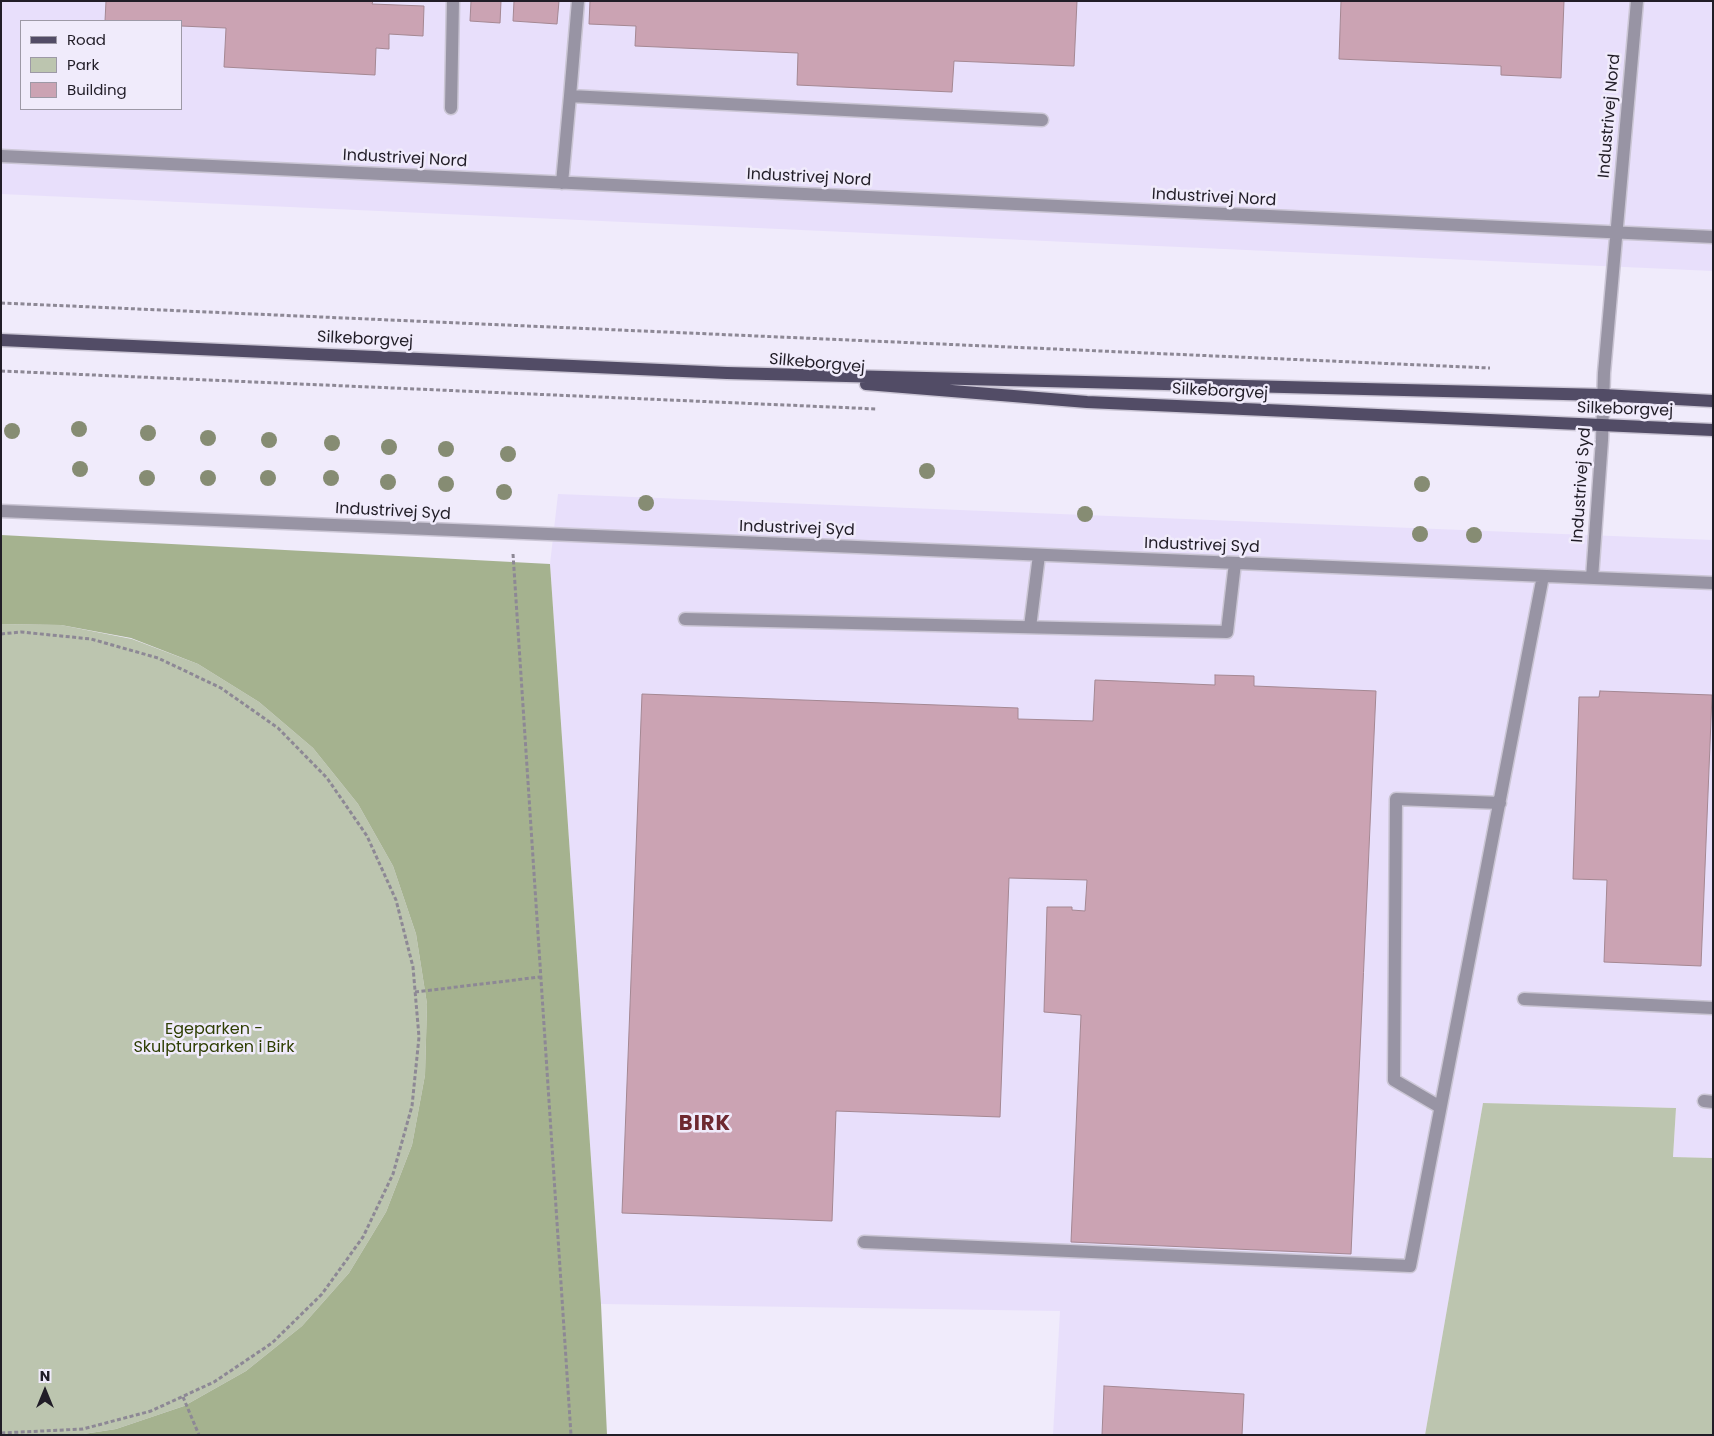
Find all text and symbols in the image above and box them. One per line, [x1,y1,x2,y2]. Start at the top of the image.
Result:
legend [20,20,182,110]
text: Road [67,29,106,50]
street label: Industrivej Nord [1595,53,1625,179]
text: Park [67,54,99,75]
text: Building [67,79,127,100]
street label: Industrivej Nord [342,146,468,172]
street label: Industrivej Nord [746,165,872,191]
street label: Industrivej Nord [1151,185,1277,211]
street label: Silkeborgvej [316,328,414,352]
street label: Silkeborgvej [768,350,866,378]
street label: Silkeborgvej [1171,380,1269,404]
street label: Silkeborgvej [1577,399,1673,421]
street label: Industrivej Syd [1568,427,1596,543]
street label: Industrivej Syd [335,499,451,525]
street label: Industrivej Syd [739,517,855,541]
street label: Industrivej Syd [1144,534,1260,558]
park label: Egeparken - Skulpturparken i Birk [133,1020,295,1058]
district label: BIRK [678,1112,732,1138]
north arrow [20,1366,70,1416]
text: N [40,1366,50,1386]

